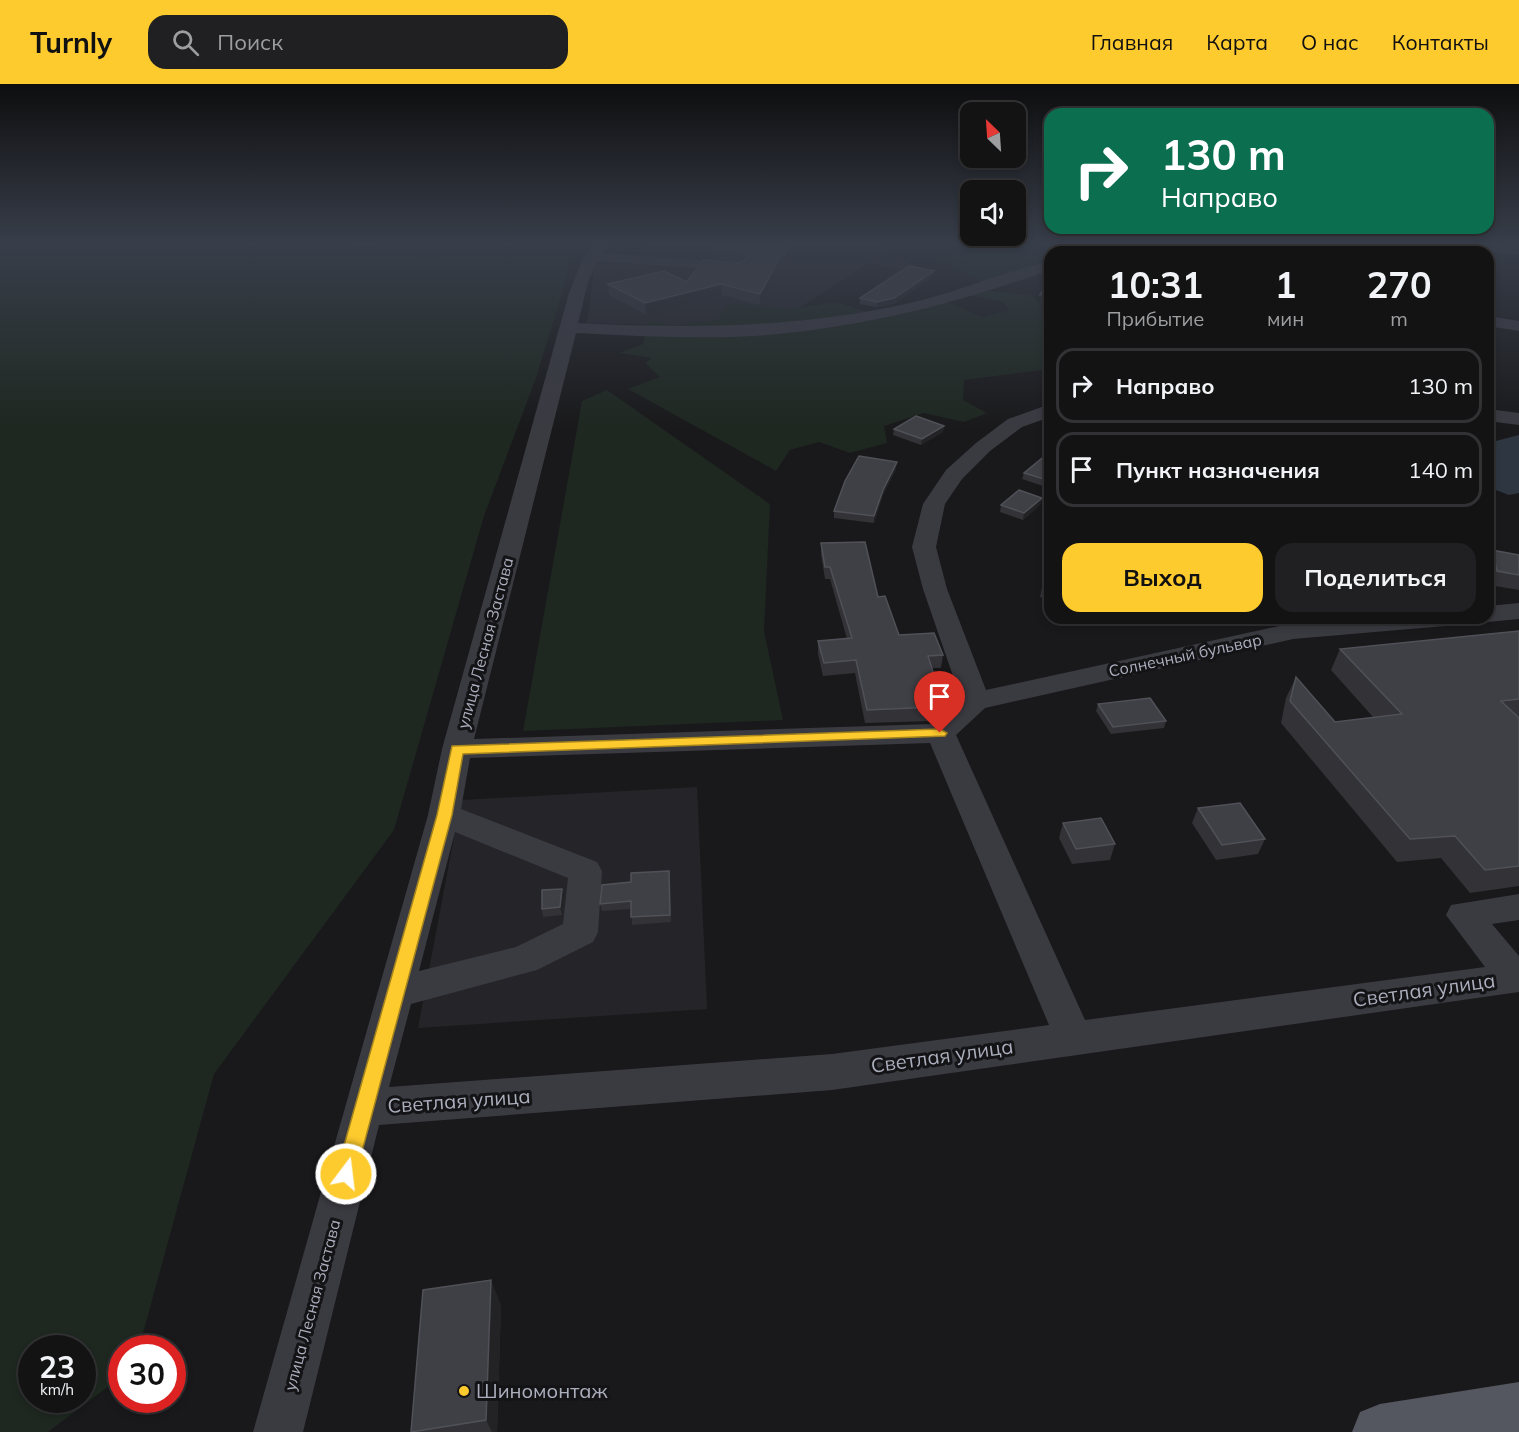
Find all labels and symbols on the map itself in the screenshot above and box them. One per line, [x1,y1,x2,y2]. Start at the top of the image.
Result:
north arrow [960,102,1026,168]
street label: улица Лесная Застава [453,555,517,731]
street label: Солнечный бульвар [1107,629,1263,681]
pin [914,671,965,733]
street label: Светлая улица [1351,967,1497,1012]
street label: Светлая улица [869,1033,1015,1078]
street label: Светлая улица [387,1083,531,1118]
position arrow [314,1142,378,1206]
street label: улица Лесная Застава [280,1217,344,1393]
speed limit sign: 30 [108,1335,186,1413]
place label: Шиномонтаж [476,1378,608,1403]
marker: Шиномонтаж [457,1384,471,1398]

